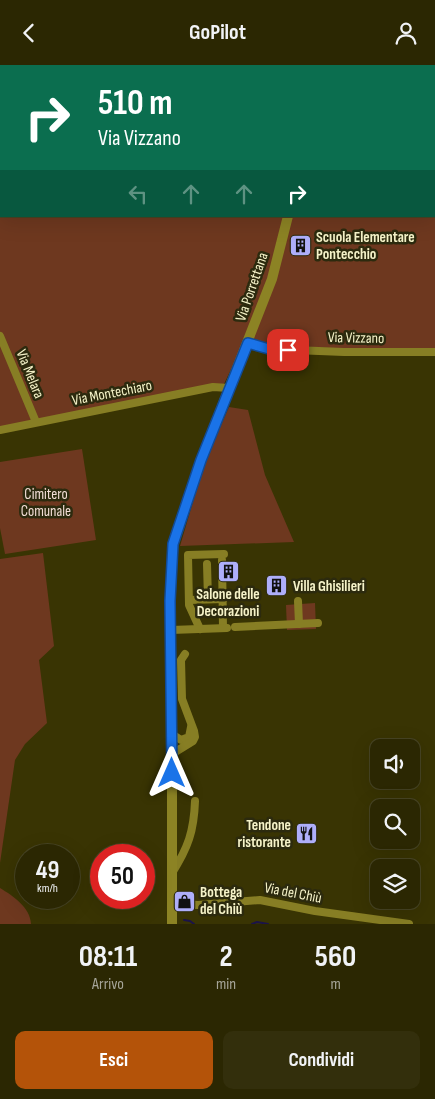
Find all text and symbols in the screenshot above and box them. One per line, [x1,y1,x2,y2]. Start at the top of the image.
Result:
icon: back [15,19,43,47]
text: GoPilot [189,19,246,46]
icon: person [392,19,420,47]
text: 510 m [98,82,172,125]
icon: right [15,85,80,150]
text: Via Vizzano [98,125,181,152]
icon: left [124,180,152,208]
icon: ahead [177,180,205,208]
icon: ahead [230,180,258,208]
icon: right [283,180,311,208]
place label: Scuola Elementare Pontecchio [316,228,415,264]
building icon: Scuola Elementare Pontecchio [288,234,312,258]
street label: Via Porrettana [231,250,273,324]
street label: Via Vizzano [328,328,384,348]
pin [267,329,309,371]
icon: arrive [274,336,302,364]
street label: Via Melara [12,347,48,401]
street label: Via Montechiaro [70,376,154,410]
park label: Cimitero Comunale [21,485,71,521]
building icon: Salone delle Decorazioni [216,559,240,583]
building icon: Villa Ghisilieri [265,574,289,598]
place label: Villa Ghisilieri [293,577,365,596]
place label: Salone delle Decorazioni [196,585,260,621]
map controls [370,739,420,909]
button: sound [370,739,420,789]
position arrow [145,746,197,798]
button: search [370,799,420,849]
place label: Tendone ristorante [238,816,291,852]
restaurant icon: Tendone ristorante [295,822,319,846]
speed limit sign: 50 [90,844,155,909]
text: 49 [36,855,59,886]
button: layers [370,859,420,909]
street label: Via del Chiù [263,878,323,908]
text: km/h [37,881,58,896]
place label: Bottega del Chiù [200,883,242,919]
shop icon: Bottega del Chiù [172,889,196,913]
text: 08:11 [79,939,137,975]
text: 2 [219,939,233,975]
text: 560 [315,939,356,975]
text: Arrivo [92,975,124,994]
text: min [216,975,236,994]
text: m [330,975,341,994]
button: Esci [15,1031,213,1089]
button: Condividi [223,1031,420,1089]

